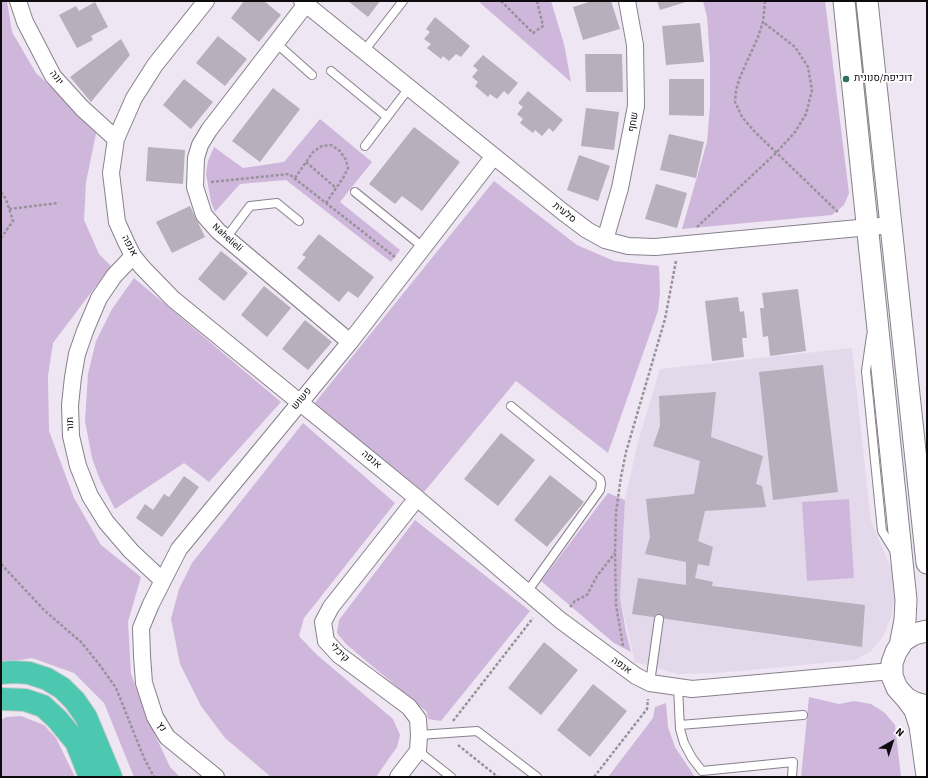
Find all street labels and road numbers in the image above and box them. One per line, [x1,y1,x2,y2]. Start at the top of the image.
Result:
street label: יונה [47,68,65,88]
street label: שחף [627,111,641,133]
street label: סלעית [550,200,578,226]
street label: Nahelieli [209,221,245,255]
street label: אנפה [118,233,140,259]
street label: פשוש [289,386,315,412]
street label: תור [65,417,77,431]
street label: אנפה [359,448,383,472]
street label: קיכלי [327,641,351,665]
street label: אנפה [608,655,634,677]
street label: נץ [154,720,168,734]

